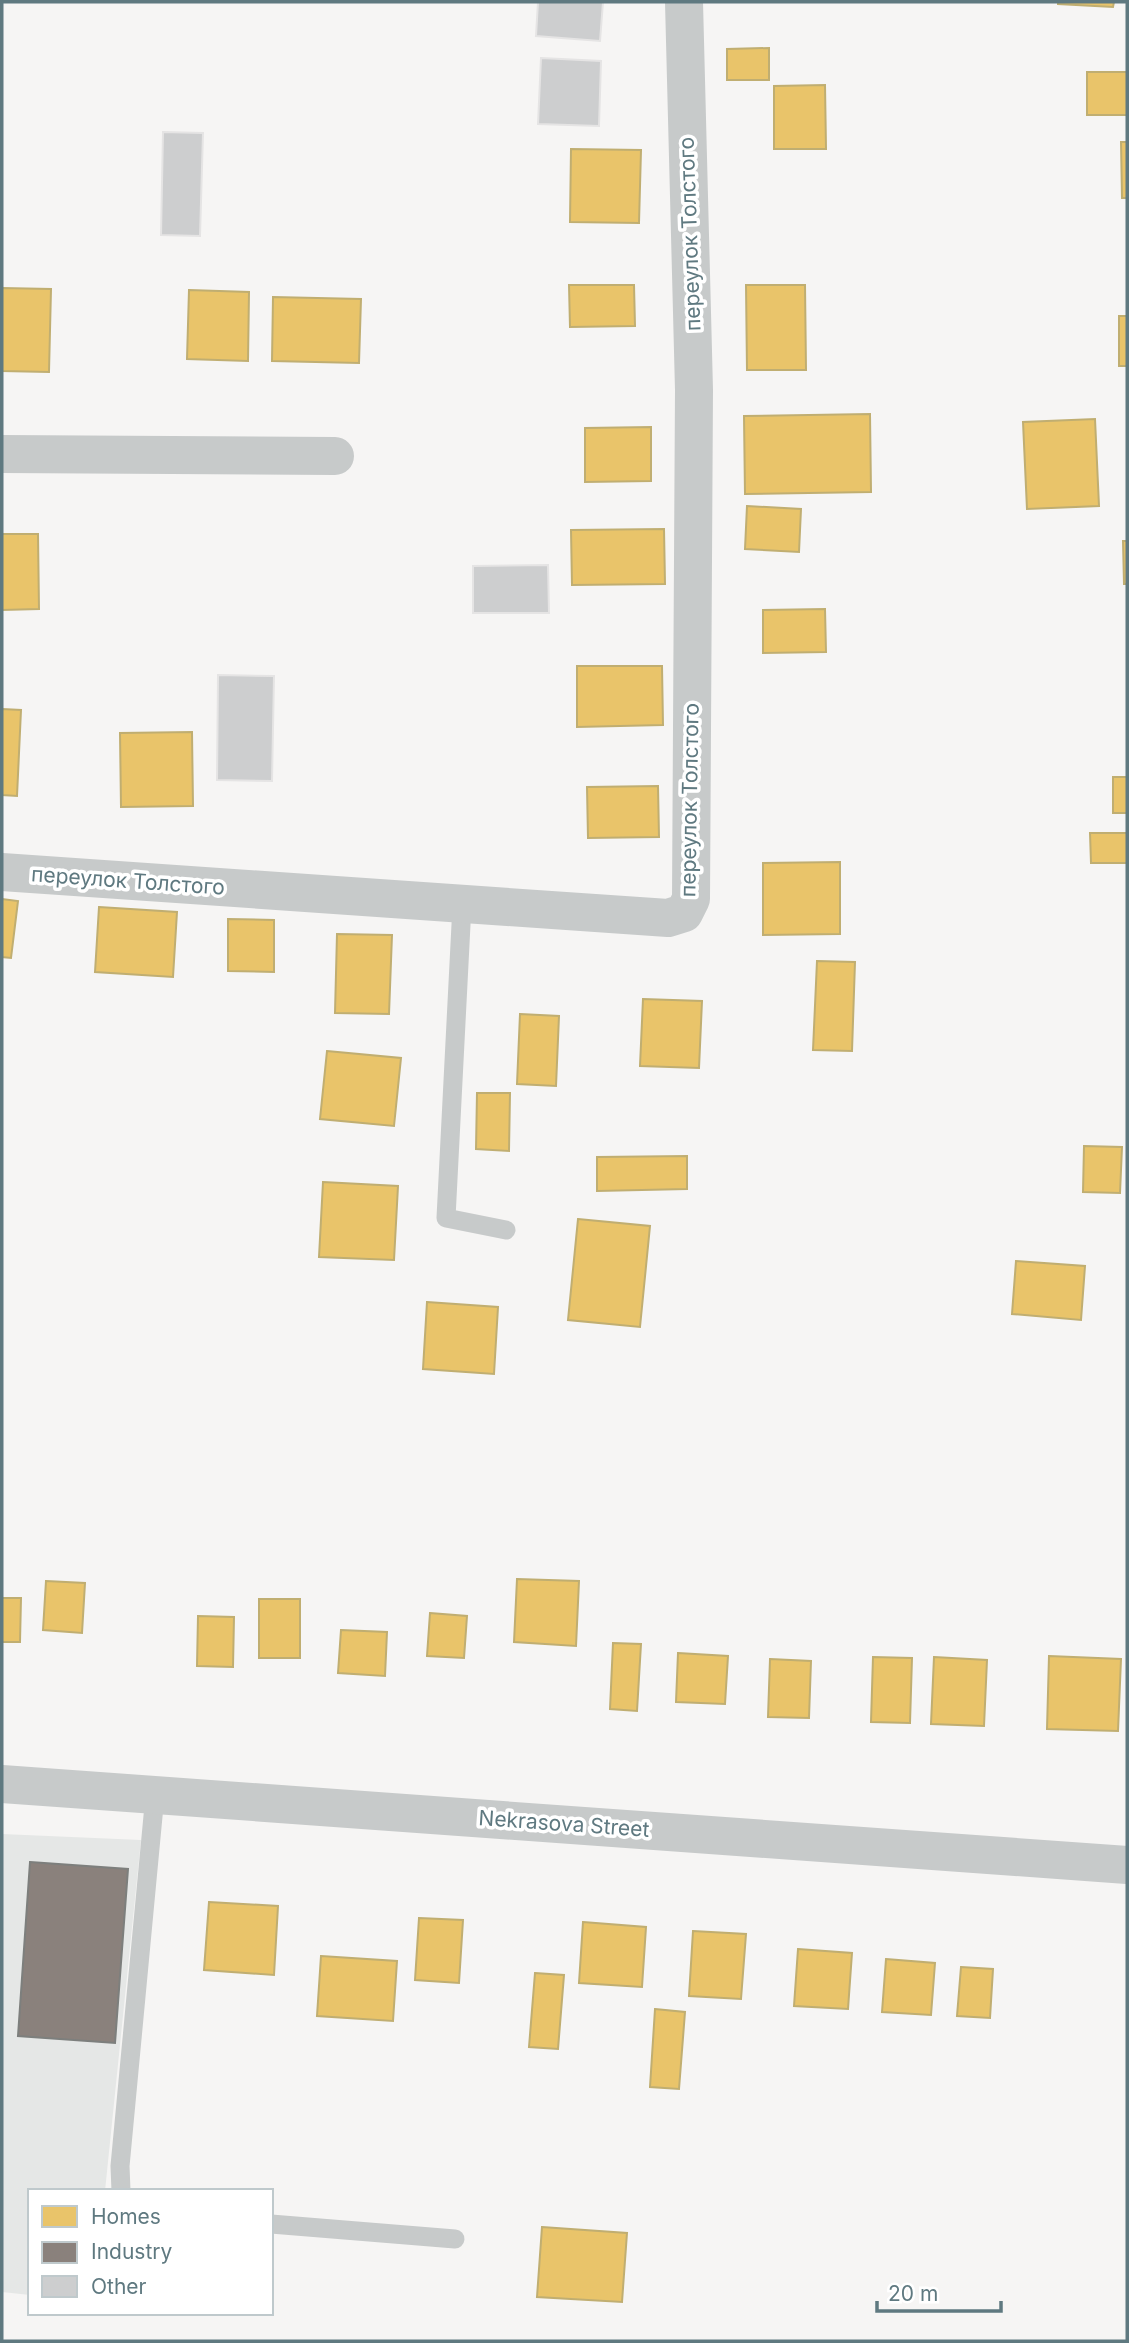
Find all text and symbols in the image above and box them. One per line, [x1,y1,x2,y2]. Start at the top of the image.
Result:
street label: переулок Толстого [674,137,705,331]
street label: переулок Толстого [675,703,704,897]
street label: переулок Толстого [30,861,226,900]
street label: Nekrasova Street [478,1805,650,1842]
legend [28,2189,273,2315]
text: Homes [91,2204,161,2229]
text: Industry [91,2239,173,2264]
scale bar [877,2270,1001,2314]
text: Other [91,2274,147,2299]
text: 20 m [888,2281,938,2306]

